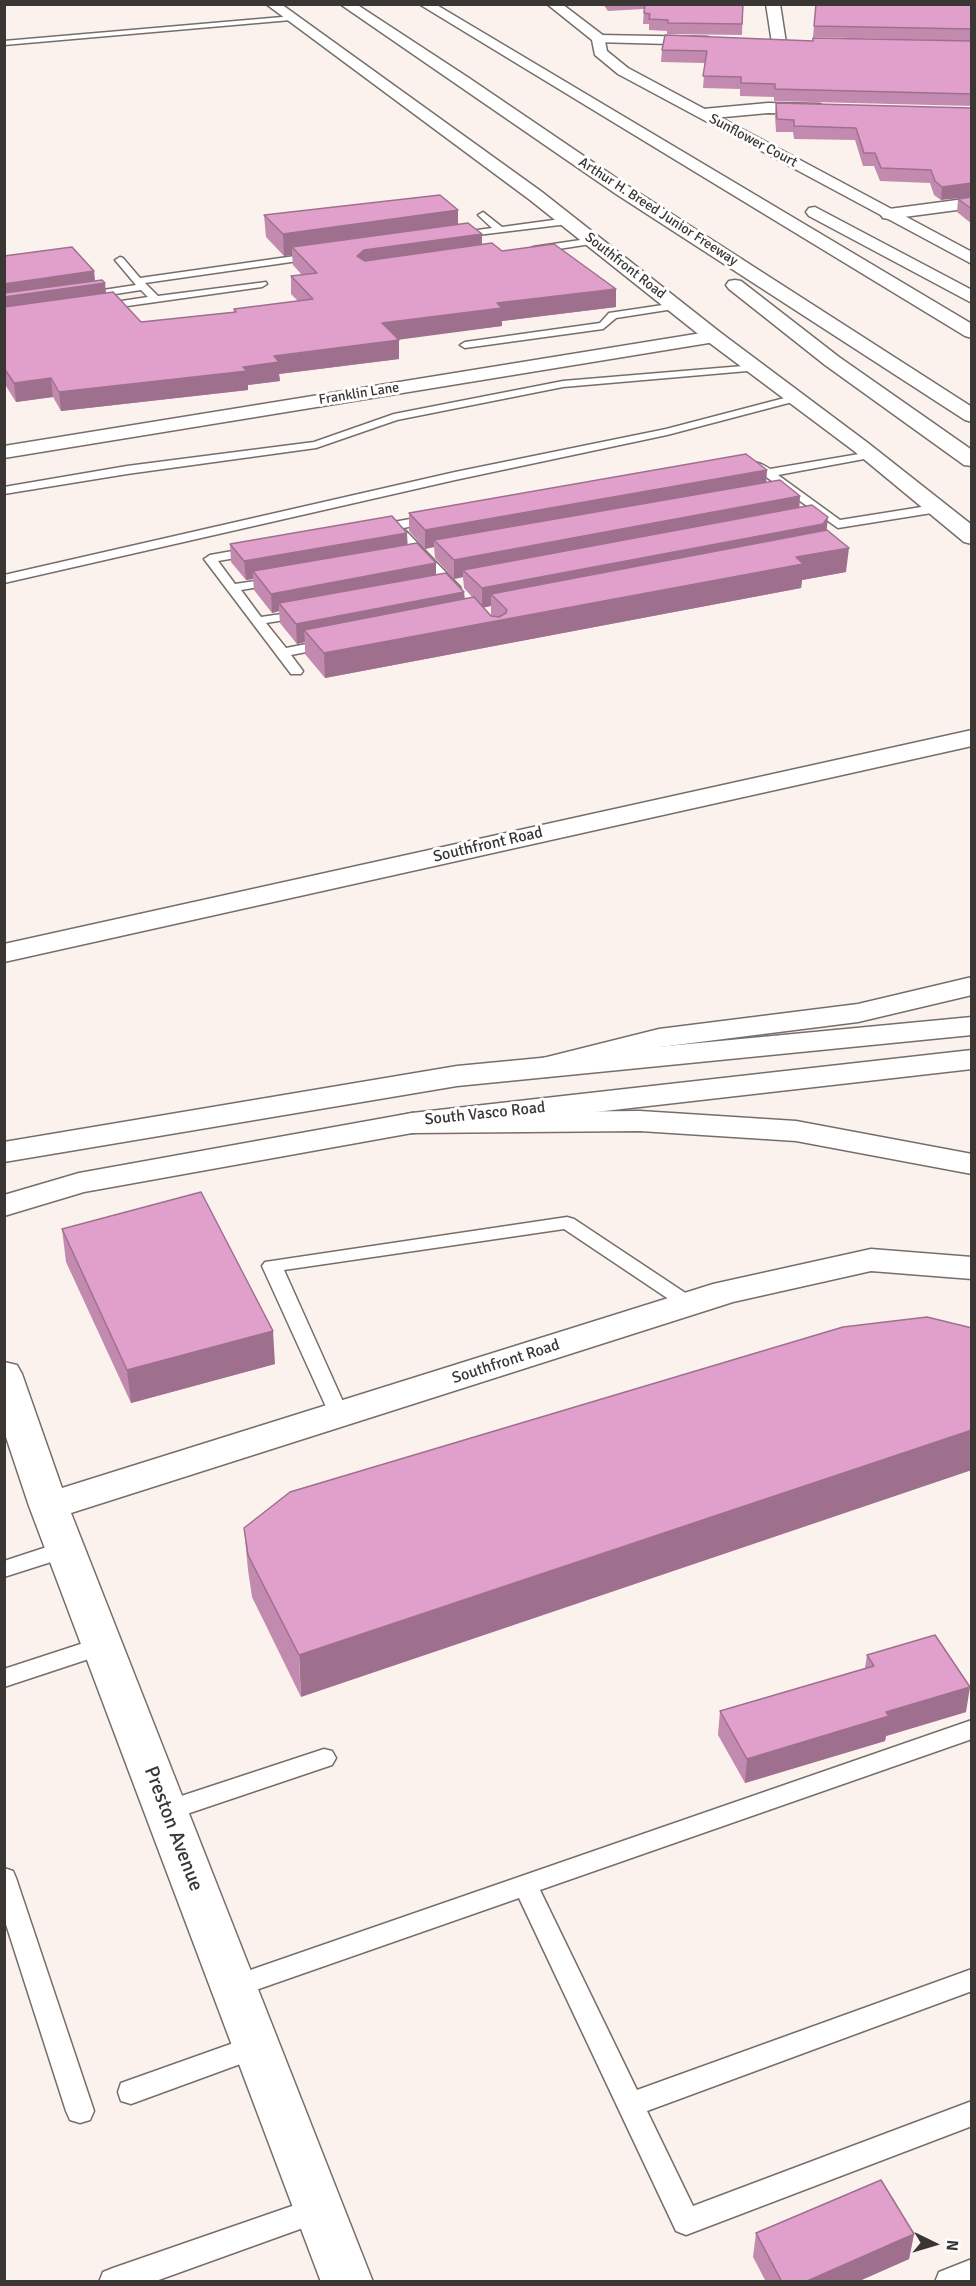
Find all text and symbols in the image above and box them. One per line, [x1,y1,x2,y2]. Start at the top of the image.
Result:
street label: Sunflower Court [706,111,800,171]
street label: Arthur H. Breed Junior Freeway [575,154,741,270]
street label: Southfront Road [581,229,669,303]
street label: Franklin Lane [318,379,400,409]
street label: Southfront Road [431,823,545,867]
street label: South Vasco Road [424,1098,546,1130]
street label: Southfront Road [450,1336,562,1388]
street label: Preston Avenue [138,1763,208,1895]
north arrow [904,2214,964,2274]
text: N [941,2239,962,2252]

